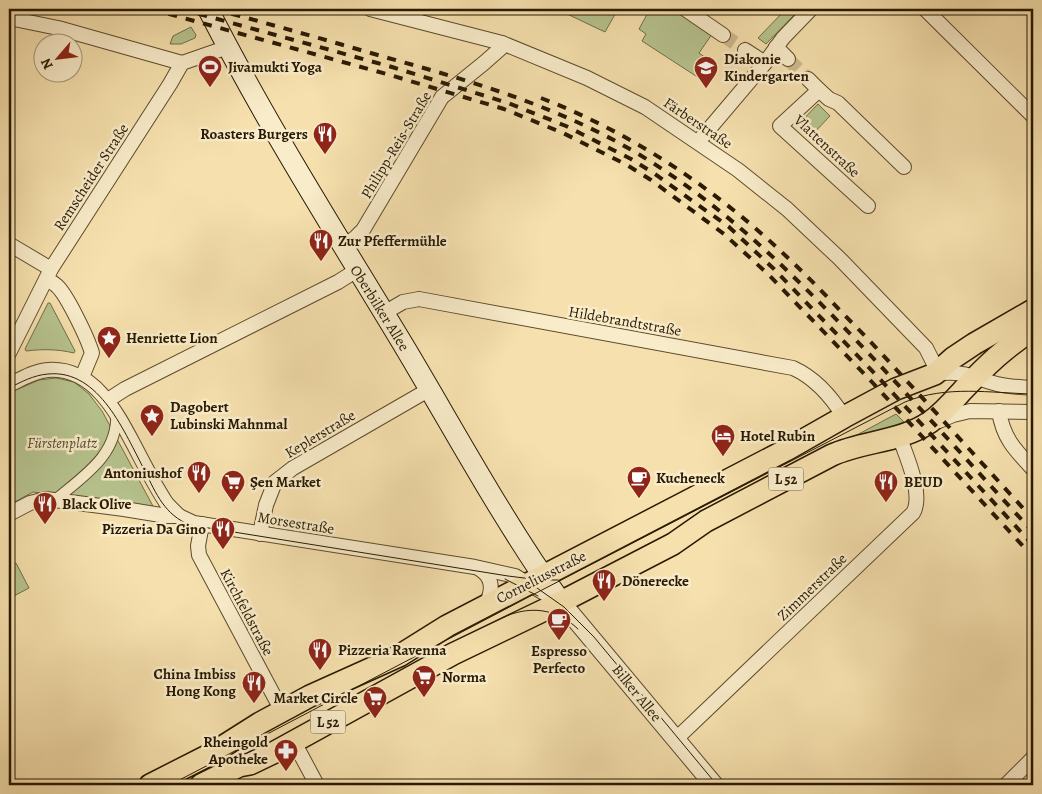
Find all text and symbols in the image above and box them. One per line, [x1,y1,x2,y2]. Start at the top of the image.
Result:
north arrow [32,32,82,82]
place label: Diakonie Kindergarten [724,49,810,86]
sports icon: Jivamukti Yoga [197,54,223,88]
text: N [36,55,58,73]
school or university icon: Diakonie Kindergarten [693,55,719,89]
place label: Jivamukti Yoga [228,57,323,77]
street label: Philipp-Reis-Straße [356,87,436,202]
street label: Färberstraße [660,93,737,154]
street label: Vlattenstraße [789,109,865,182]
street label: Remscheider Straße [49,119,133,234]
restaurant icon: Roasters Burgers [312,121,338,155]
place label: Roasters Burgers [200,124,308,144]
restaurant icon: Zur Pfeffermühle [308,228,334,262]
place label: Zur Pfeffermühle [338,231,447,251]
street label: Oberbilker Allee [346,261,415,355]
street label: Hildebrandtstraße [567,301,683,341]
place icon: Henriette Lion [96,325,122,359]
place label: Henriette Lion [126,328,218,348]
place label: Dagobert Lubinski Mahnmal [170,397,288,434]
place icon: Dagobert Lubinski Mahnmal [139,403,165,437]
street label: Keplerstraße [281,405,359,463]
hotel icon: Hotel Rubin [710,423,736,457]
place label: Hotel Rubin [740,426,816,446]
park label: Fürstenplatz [27,433,97,453]
restaurant icon: Antoniushof [186,460,212,494]
place label: Antoniushof [103,463,184,483]
cafe icon: Kucheneck [626,465,652,499]
place label: Kucheneck [656,468,725,488]
road number: L 52 [768,468,804,490]
supermarket icon: Şen Market [220,469,246,503]
restaurant icon: BEUD [873,469,899,503]
place label: Şen Market [250,472,321,492]
place label: BEUD [904,472,943,492]
restaurant icon: Black Olive [32,491,58,525]
place label: Black Olive [62,494,132,514]
street label: Morsestraße [256,507,336,539]
restaurant icon: Pizzeria Da Gino [210,516,236,550]
place label: Pizzeria Da Gino [102,519,206,539]
street label: Corneliusstraße [493,546,590,608]
street label: Zimmerstraße [773,549,851,625]
street label: Kirchfeldstraße [216,565,278,659]
restaurant icon: Dönerecke [591,568,617,602]
place label: Dönerecke [622,571,689,591]
cafe icon: Espresso Perfecto [546,607,572,641]
restaurant icon: Pizzeria Ravenna [307,637,333,671]
place label: Pizzeria Ravenna [338,640,447,660]
place label: Espresso Perfecto [531,641,587,678]
street label: Bilker Allee [608,660,667,726]
place label: China Imbiss Hong Kong [154,664,236,701]
supermarket icon: Norma [411,664,437,698]
place label: Norma [442,667,487,687]
restaurant icon: China Imbiss Hong Kong [241,670,267,704]
supermarket icon: Market Circle [362,685,388,719]
place label: Market Circle [274,688,358,708]
road number: L 52 [310,710,346,734]
place label: Rheingold Apotheke [203,732,269,769]
pharmacy icon: Rheingold Apotheke [273,738,299,772]

